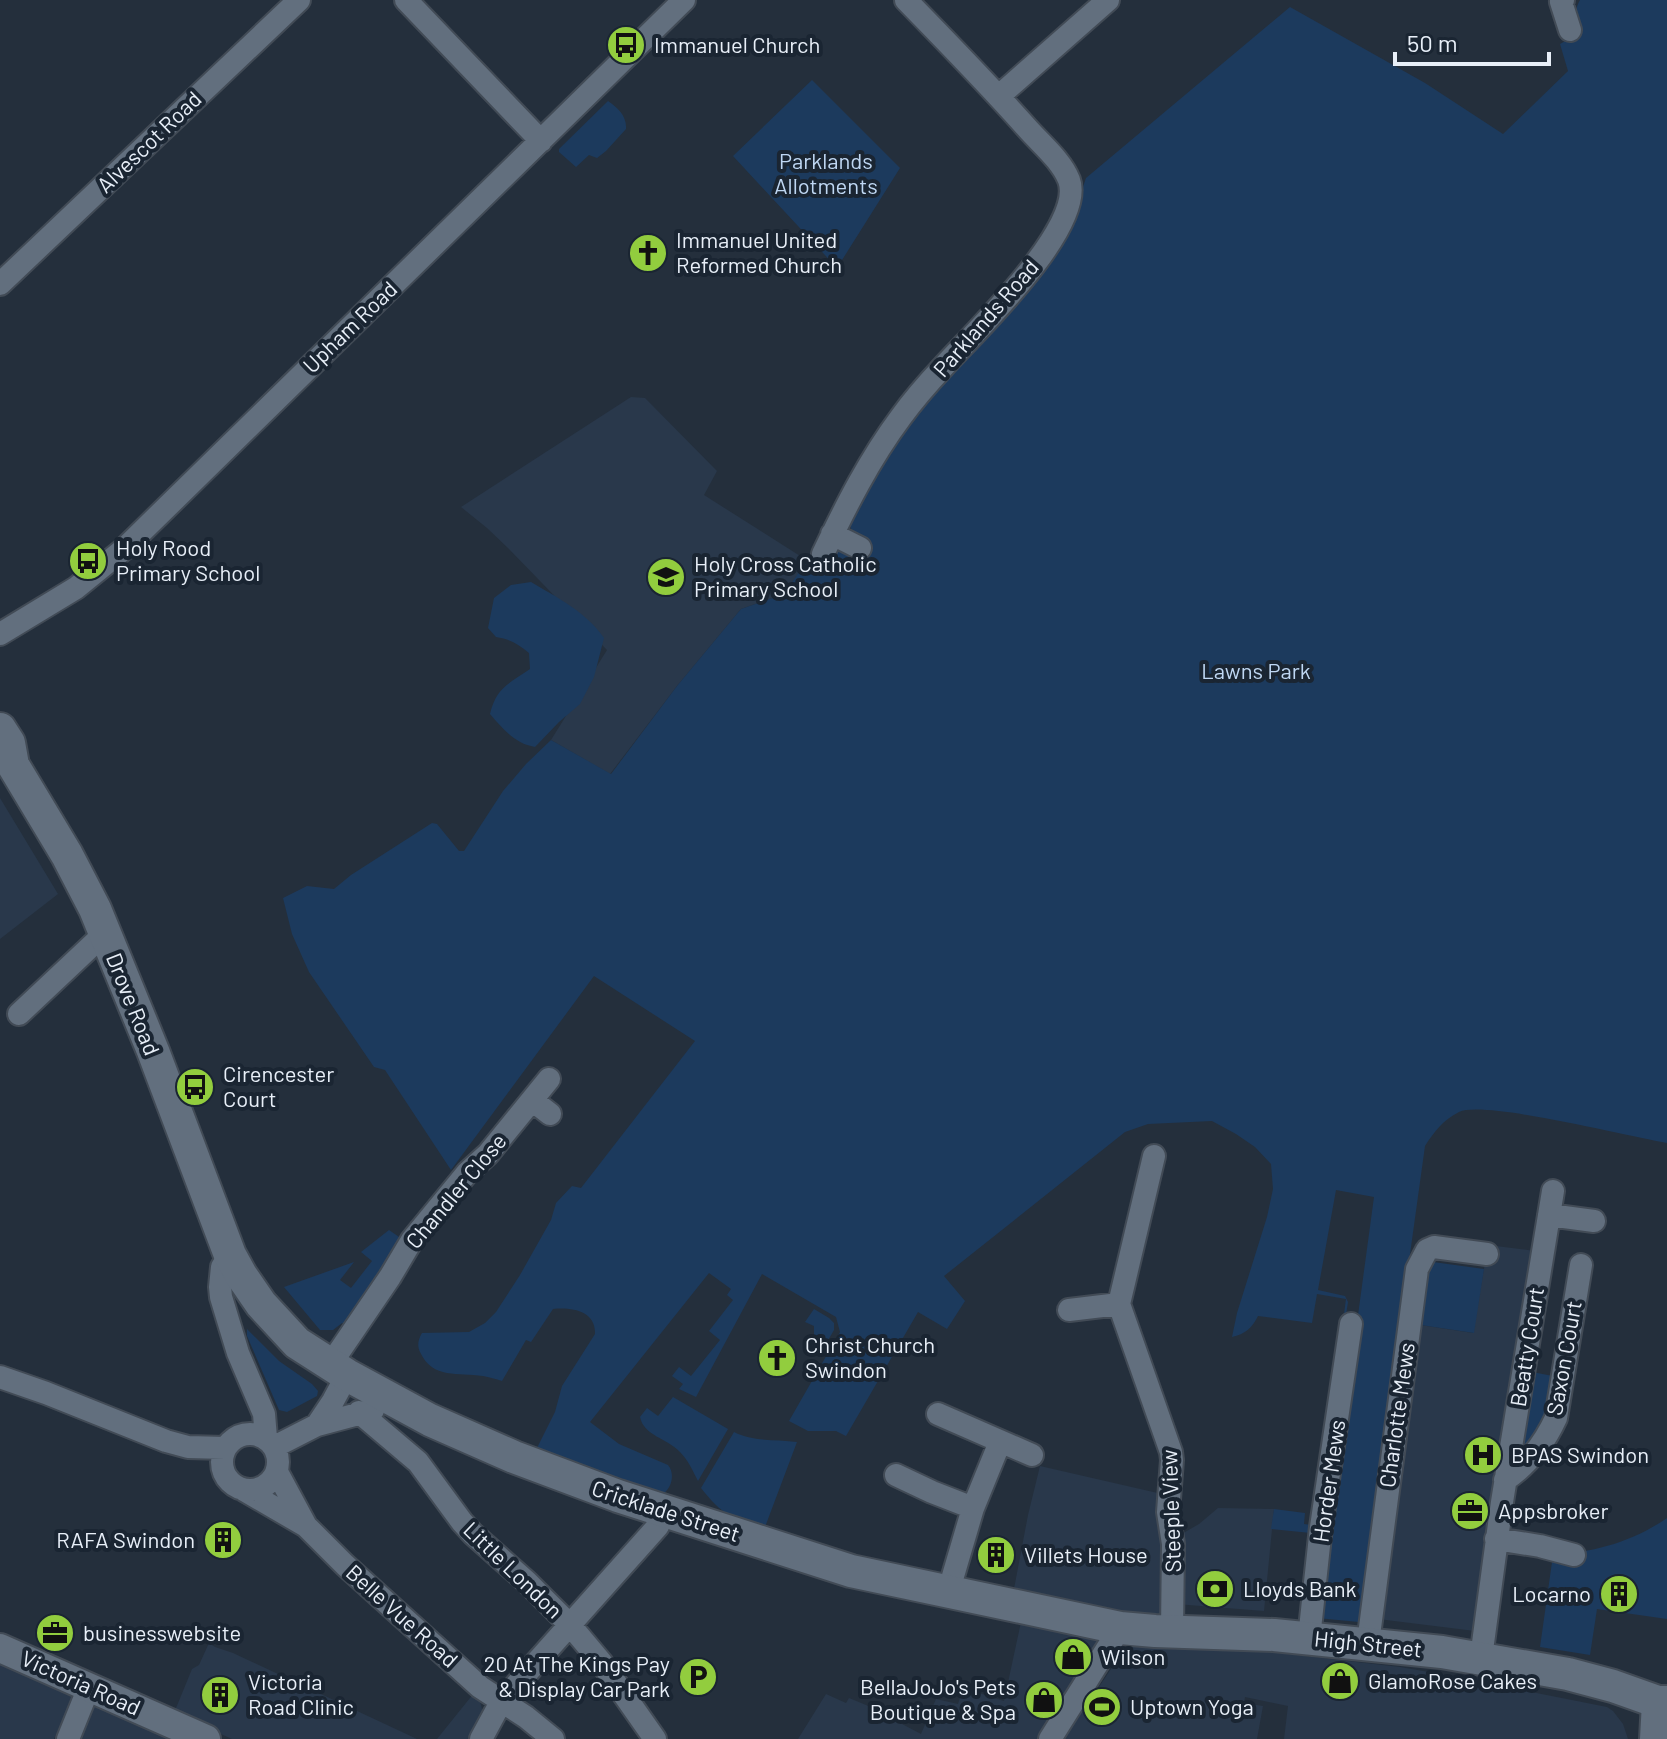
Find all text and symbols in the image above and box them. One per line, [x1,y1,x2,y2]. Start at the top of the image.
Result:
scale bar [1395,16,1549,66]
bus stop icon: Immanuel Church [605,24,647,66]
text: 50 m [1407,28,1458,57]
place label: Immanuel Church [654,31,820,57]
street label: Alvescot Road [91,85,206,197]
park label: Parklands Allotments [774,147,878,198]
place label: Immanuel United Reformed Church [676,226,842,277]
church icon: Immanuel United Reformed Church [627,232,669,274]
street label: Parklands Road [927,253,1043,381]
street label: Upham Road [297,275,402,378]
place label: Holy Rood Primary School [116,534,260,585]
bus stop icon: Holy Rood Primary School [67,540,109,582]
place label: Holy Cross Catholic Primary School [694,550,877,601]
school or university icon: Holy Cross Catholic Primary School [645,556,687,598]
park label: Lawns Park [1201,657,1311,683]
street label: Drove Road [102,949,166,1059]
place label: Cirencester Court [223,1060,334,1111]
bus stop icon: Cirencester Court [174,1066,216,1108]
street label: Chandler Close [400,1128,511,1253]
street label: Beatty Court [1504,1285,1548,1408]
street label: Saxon Court [1540,1299,1586,1417]
place label: Christ Church Swindon [805,1331,935,1382]
church icon: Christ Church Swindon [756,1337,798,1379]
street label: Charlotte Mews [1373,1341,1419,1489]
street label: Horder Mews [1307,1418,1349,1544]
hospital icon: BPAS Swindon [1462,1434,1504,1476]
place label: BPAS Swindon [1511,1441,1649,1467]
street label: Steeple View [1155,1449,1185,1573]
street label: Cricklade Street [589,1474,744,1546]
office icon: Appsbroker [1449,1490,1491,1532]
place label: Appsbroker [1498,1497,1608,1523]
street label: Little London [459,1516,569,1623]
building icon: RAFA Swindon [202,1519,244,1561]
place label: RAFA Swindon [56,1526,195,1552]
building icon: Villets House [975,1534,1017,1576]
place label: Villets House [1024,1541,1148,1567]
street label: Belle Vue Road [342,1558,464,1672]
bank icon: Lloyds Bank [1194,1568,1236,1610]
building icon: Locarno [1598,1573,1640,1615]
place label: Lloyds Bank [1243,1575,1357,1601]
place label: Locarno [1512,1580,1591,1606]
office icon: businesswebsite [34,1612,76,1654]
place label: businesswebsite [83,1619,241,1645]
street label: High Street [1313,1624,1423,1662]
shop icon: Wilson [1052,1636,1094,1678]
place label: Wilson [1101,1643,1165,1669]
street label: Victoria Road [18,1644,145,1720]
place label: 20 At The Kings Pay & Display Car Park [484,1650,670,1701]
parking icon: 20 At The Kings Pay & Display Car Park [677,1656,719,1698]
shop icon: GlamoRose Cakes [1319,1660,1361,1702]
place label: GlamoRose Cakes [1368,1667,1537,1693]
place label: Victoria Road Clinic [248,1668,354,1719]
place label: BellaJoJo's Pets Boutique & Spa [860,1673,1016,1724]
building icon: Victoria Road Clinic [199,1674,241,1716]
shop icon: BellaJoJo's Pets Boutique & Spa [1023,1679,1065,1721]
sports icon: Uptown Yoga [1081,1686,1123,1728]
place label: Uptown Yoga [1130,1693,1254,1719]

